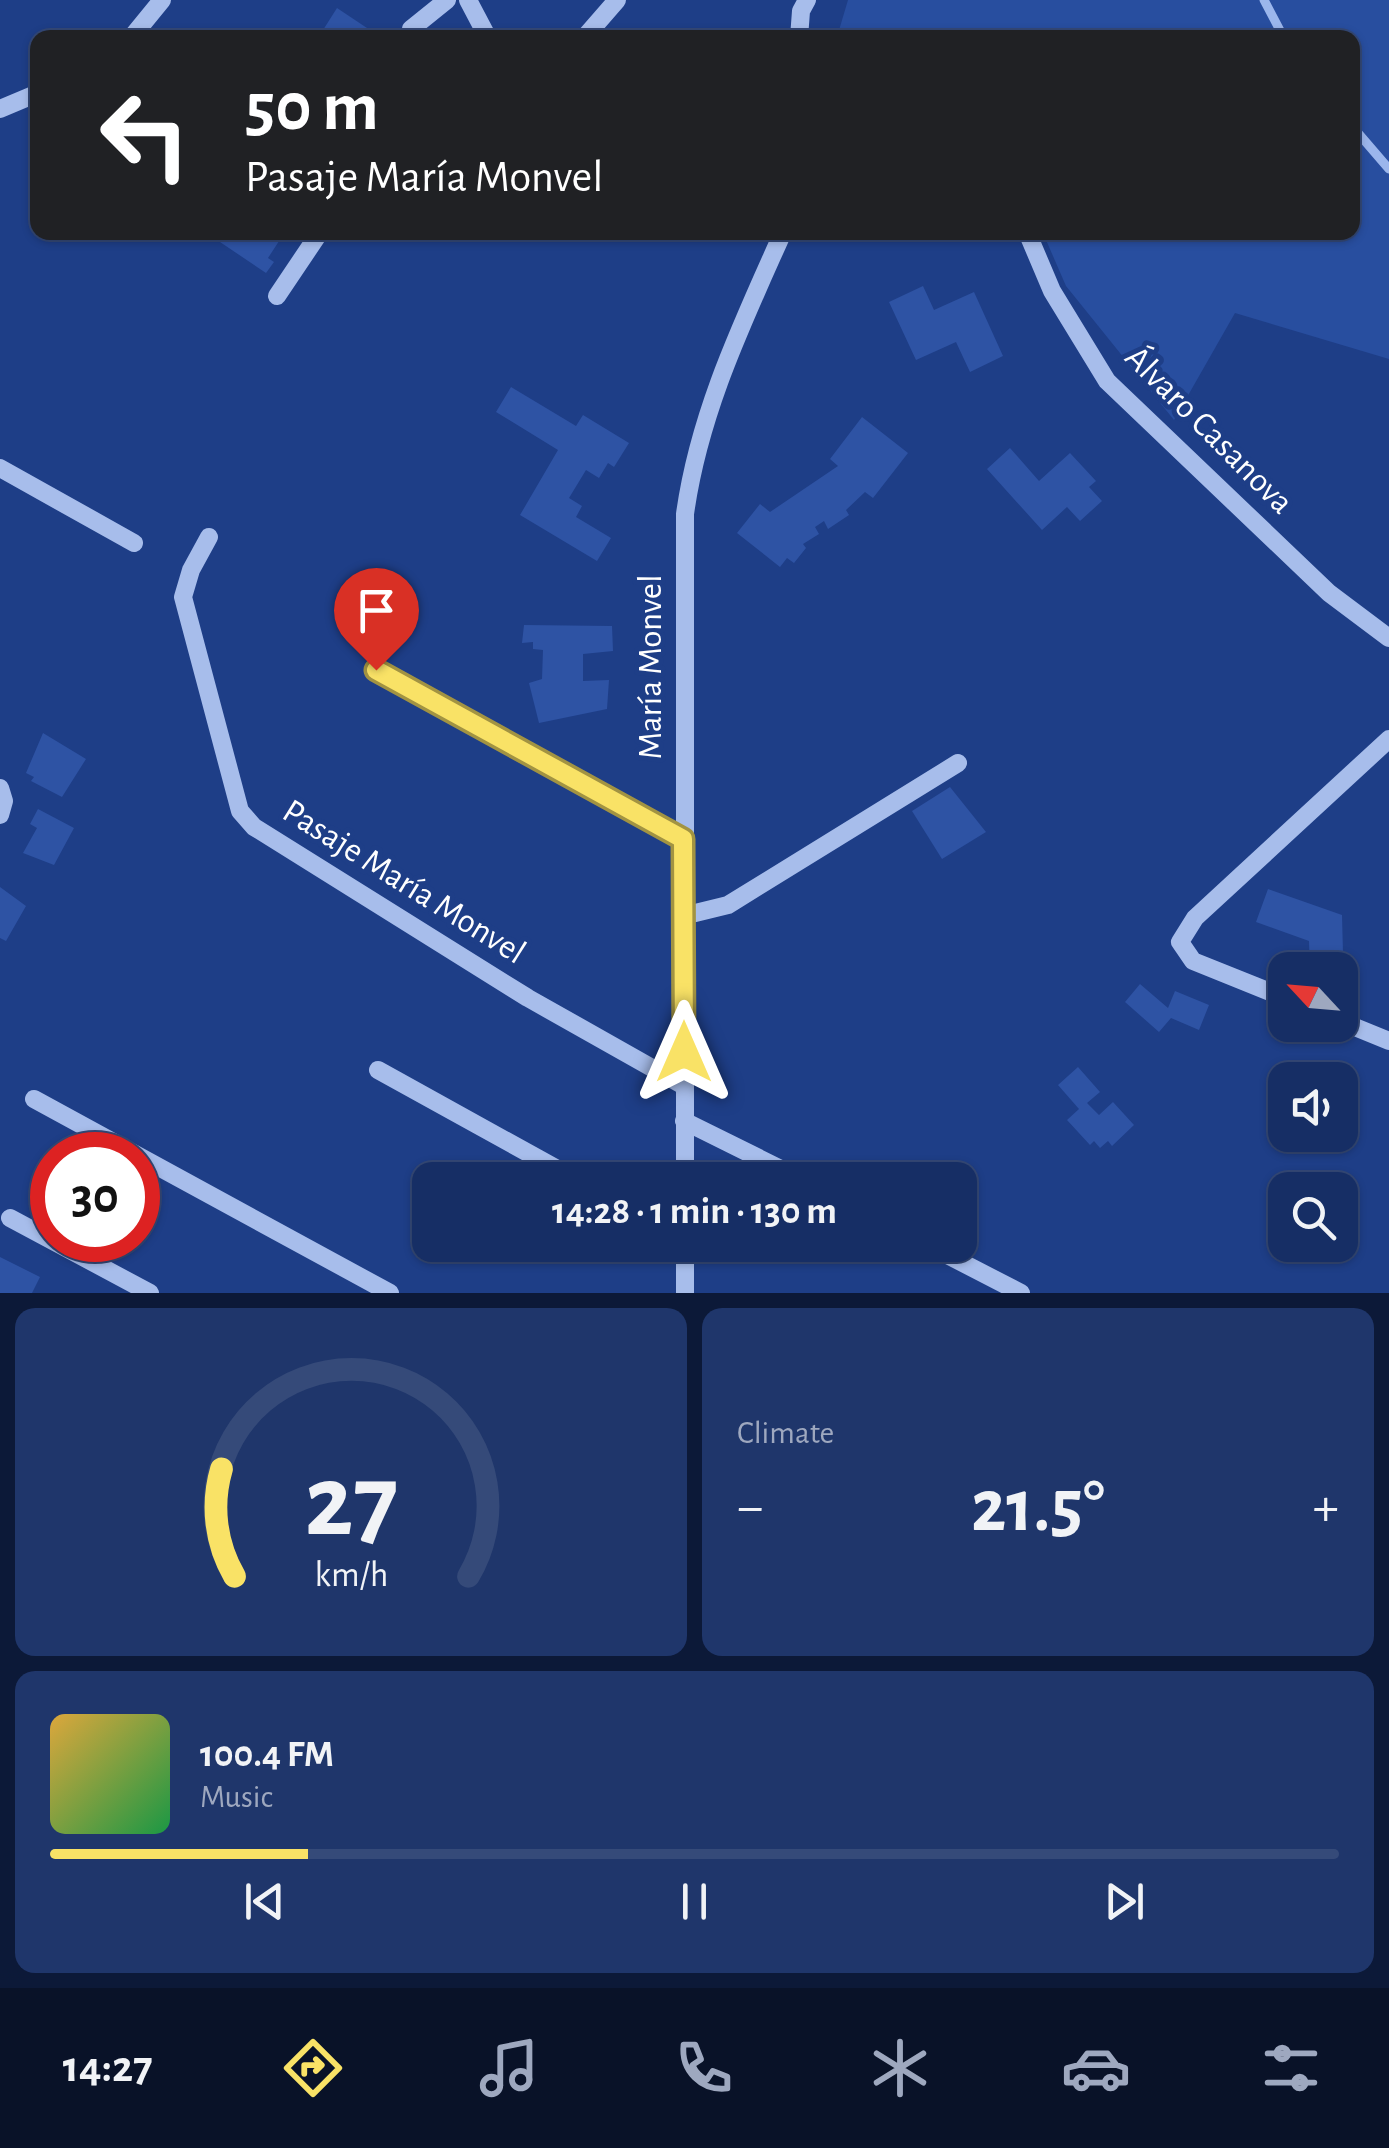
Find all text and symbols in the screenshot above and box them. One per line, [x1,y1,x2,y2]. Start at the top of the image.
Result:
icon: left [80,70,210,200]
text: 50 m [245,73,379,143]
text: Pasaje María Monvel [245,155,603,200]
street label: Álvaro Casanova [1118,338,1301,521]
pin [334,568,419,671]
street label: María Monvel [633,574,668,760]
icon: arrive [349,583,404,638]
street label: Pasaje María Monvel [277,793,531,971]
north arrow [1268,952,1358,1042]
map controls [1268,952,1358,1262]
position arrow [632,1000,736,1104]
button: sound [1268,1062,1358,1152]
speed limit sign: 30 [30,1132,160,1262]
button: search [1268,1172,1358,1262]
text: 14:28 · 1 min · 130 m [552,1193,837,1231]
text: Climate [737,1417,834,1449]
text: 27 [304,1451,398,1555]
text: 21.5° [971,1470,1105,1545]
text: − [737,1480,763,1535]
text: + [1313,1480,1339,1535]
text: km/h [314,1557,388,1593]
text: 100.4 FM [200,1736,334,1774]
text: Music [200,1781,273,1813]
icon: previous [237,1874,292,1929]
icon: pause [667,1874,722,1929]
icon: next [1097,1874,1152,1929]
icon: directions [278,2033,348,2103]
icon: music [474,2033,544,2103]
icon: phone [669,2033,739,2103]
icon: climate [865,2033,935,2103]
icon: car [1061,2033,1131,2103]
icon: filters [1256,2033,1326,2103]
text: 14:27 [63,2045,153,2090]

